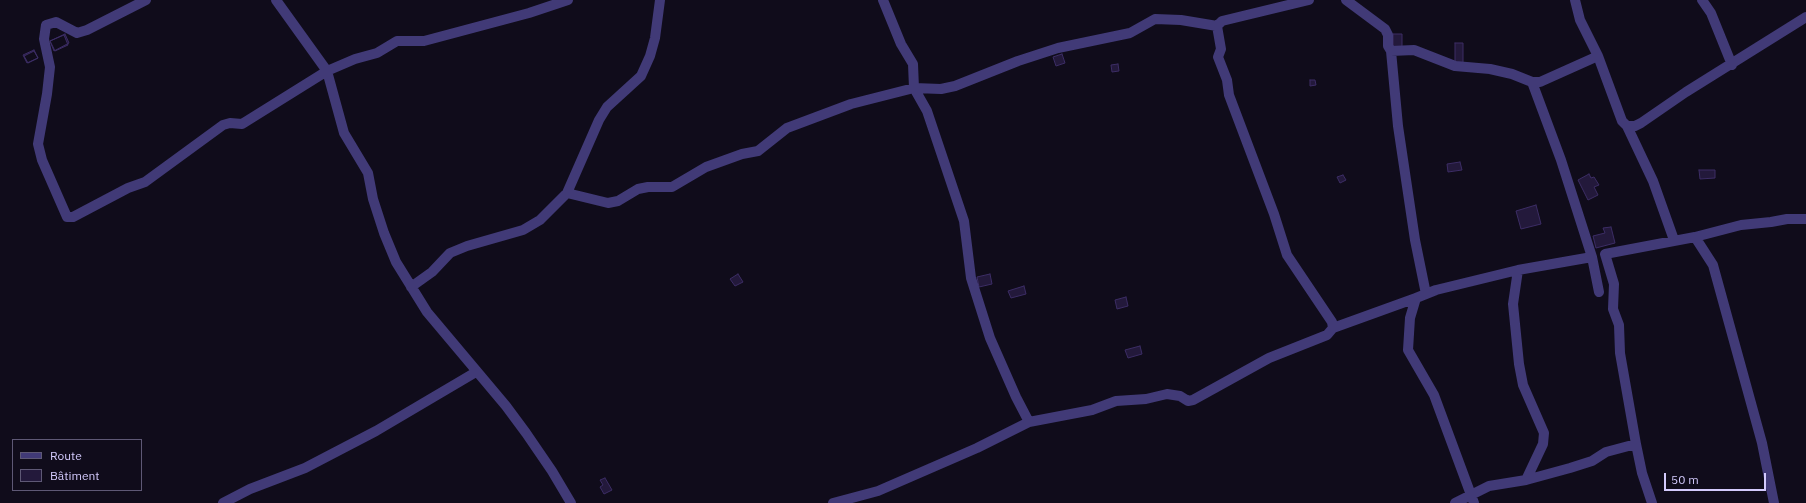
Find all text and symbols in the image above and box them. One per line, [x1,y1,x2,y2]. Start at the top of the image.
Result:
legend [12,439,142,491]
text: Route [50,448,82,463]
scale bar [1666,465,1768,491]
text: Bâtiment [50,468,100,483]
text: 50 m [1671,472,1699,487]

